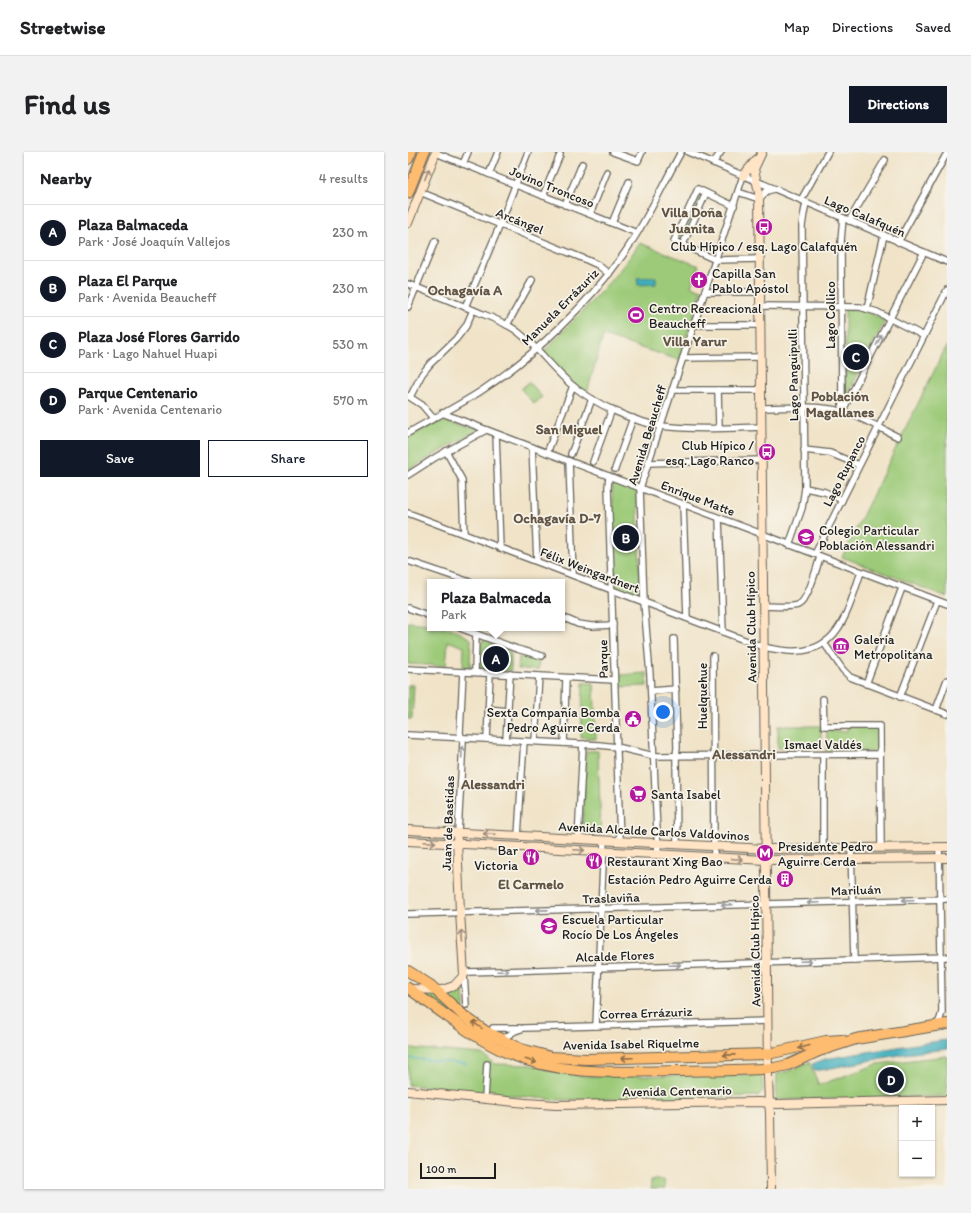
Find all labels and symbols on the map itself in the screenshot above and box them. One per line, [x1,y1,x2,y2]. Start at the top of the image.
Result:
street label: Jovino Troncoso [507,163,597,211]
one-way arrow [424,169,432,181]
street label: Lago Calafquén [822,192,908,240]
district label: Villa Doña Juanita [662,204,723,237]
street label: Arcángel [494,205,546,237]
bus stop icon: Club Hípico / esq. Lago Calafquén [754,217,774,237]
place label: Club Hípico / esq. Lago Calafquén [671,239,858,254]
street label: Manuela Errázuriz [518,265,602,349]
place label: Capilla San Pablo Apóstol [712,266,789,296]
church icon: Capilla San Pablo Apóstol [689,270,709,290]
street label: Lago Collico [823,281,838,349]
district label: Ochagavía A [428,282,503,299]
place label: Centro Recreacional Beaucheff [649,301,762,331]
sports icon: Centro Recreacional Beaucheff [626,305,646,325]
street label: Lago Panguipulli [785,329,801,421]
district label: Villa Yarur [663,333,727,350]
one-way arrow [876,334,883,346]
pin: C [843,342,869,372]
street label: Avenida Beaucheff [625,383,670,487]
district label: Población Magallanes [806,388,874,421]
district label: San Miguel [536,421,603,438]
street label: Lago Rupanco [820,432,869,509]
place label: Club Hípico / esq. Lago Ranco [665,438,755,468]
bus stop icon: Club Hípico / esq. Lago Ranco [757,442,777,462]
street label: Enrique Matte [659,477,737,519]
district label: Ochagavía D-7 [513,510,601,527]
pin: B [613,523,639,553]
place label: Colegio Particular Población Alessandri [819,523,935,553]
school or university icon: Colegio Particular Población Alessandri [796,527,816,547]
street label: Félix Weingardnert [538,544,642,596]
street label: Avenida Club Hípico [743,571,759,683]
place label: Galería Metropolitana [854,632,933,662]
museum icon: Galería Metropolitana [831,636,851,656]
street label: Parque [595,639,611,679]
pin: A [483,644,509,674]
street label: Huelquehue [695,663,710,729]
your location [653,702,673,722]
place label: Sexta Compañía Bomba Pedro Aguirre Cerda [487,705,620,735]
public building icon: Sexta Compañía Bomba Pedro Aguirre Cerda [623,709,643,729]
street label: Ismael Valdés [784,737,862,752]
one-way arrow [459,746,466,759]
district label: Alessandri [711,746,776,763]
street label: Juan de Bastidas [439,775,457,871]
district label: Alessandri [460,776,525,793]
supermarket icon: Santa Isabel [628,784,648,804]
place label: Santa Isabel [651,787,721,802]
street label: Avenida Alcalde Carlos Valdovinos [558,819,750,844]
one-way arrow [483,831,496,838]
one-way arrow [423,839,436,846]
place label: Presidente Pedro Aguirre Cerda [778,839,873,869]
place label: Bar Victoria [474,843,519,873]
metro station icon: Presidente Pedro Aguirre Cerda [755,843,775,863]
restaurant icon: Bar Victoria [521,847,541,867]
one-way arrow [572,847,585,854]
restaurant icon: Restaurant Xing Bao [584,851,604,871]
place label: Restaurant Xing Bao [607,854,723,869]
one-way arrow [730,855,743,862]
building icon: Estación Pedro Aguirre Cerda [775,869,795,889]
place label: Estación Pedro Aguirre Cerda [608,872,772,887]
district label: El Carmelo [498,876,564,893]
street label: Mariluán [830,882,882,898]
street label: Traslaviña [582,889,640,907]
street label: Avenida Club Hípico [747,895,763,1007]
one-way arrow [902,896,915,904]
one-way arrow [807,899,820,906]
one-way arrow [721,901,734,909]
one-way arrow [536,906,549,914]
place label: Escuela Particular Rocío De Los Ángeles [562,912,679,942]
school or university icon: Escuela Particular Rocío De Los Ángeles [539,916,559,936]
one-way arrow [458,930,465,943]
street label: Alcalde Flores [575,947,655,965]
one-way arrow [799,958,812,965]
one-way arrow [668,962,681,969]
one-way arrow [496,967,509,975]
street label: Correa Errázuriz [599,1004,693,1022]
one-way arrow [471,1021,482,1029]
street label: Avenida Isabel Riquelme [563,1035,699,1053]
one-way arrow [797,1043,810,1051]
one-way arrow [723,1052,736,1059]
one-way arrow [621,1054,634,1062]
one-way arrow [524,1058,537,1065]
pin: D [878,1065,904,1095]
street label: Avenida Centenario [622,1083,732,1099]
scale bar [420,1161,496,1180]

